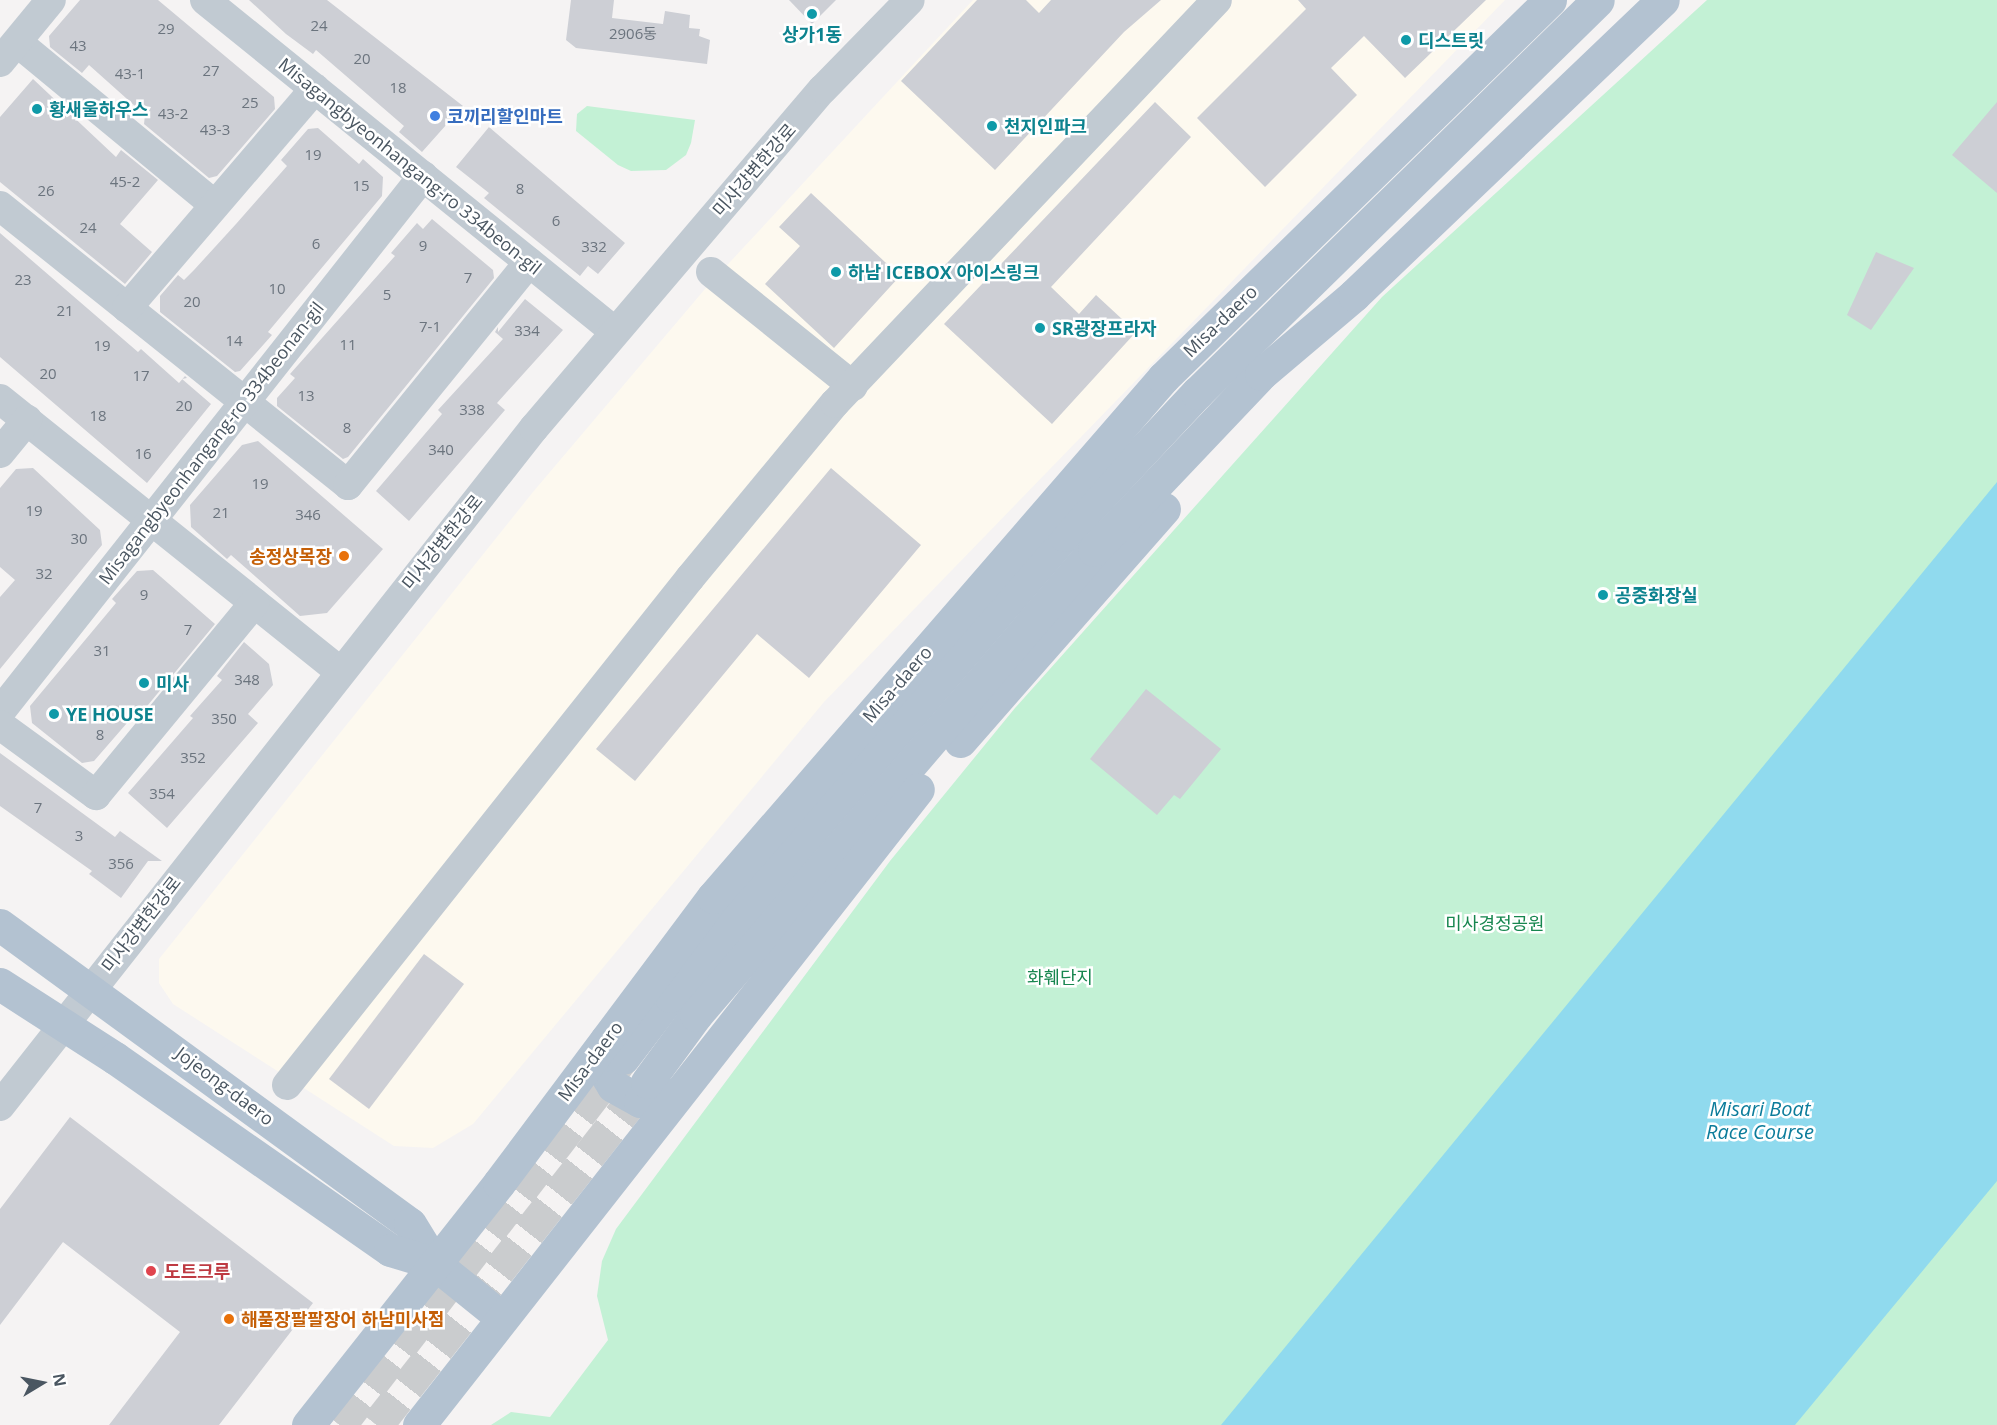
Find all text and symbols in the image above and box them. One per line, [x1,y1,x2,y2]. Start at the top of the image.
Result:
marker: 상가1동 [805,7,819,21]
house number: 24 [310,17,328,35]
house number: 29 [157,20,175,38]
place label: 상가1동 [782,23,842,45]
house number: 2906동 [609,25,657,43]
place label: 디스트릿 [1418,29,1484,51]
marker: 디스트릿 [1399,33,1413,47]
house number: 43 [69,37,87,55]
house number: 20 [353,50,371,68]
street label: Misagangbyeonhangang-ro 334beon-gil [274,53,546,279]
house number: 27 [202,62,220,80]
house number: 43-1 [115,65,145,83]
house number: 18 [389,79,407,97]
house number: 25 [241,94,259,112]
place label: 황새울하우스 [49,98,148,120]
marker: 황새울하우스 [30,102,44,116]
house number: 43-2 [158,105,188,123]
place label: 코끼리할인마트 [447,105,563,127]
marker: 코끼리할인마트 [428,109,442,123]
place label: 천지인파크 [1004,115,1087,137]
street label: 미사강변한강로 [708,119,800,221]
marker: 천지인파크 [985,119,999,133]
house number: 43-3 [200,121,230,139]
house number: 19 [304,146,322,164]
house number: 45-2 [110,173,140,191]
house number: 15 [352,177,370,195]
house number: 8 [516,180,524,198]
house number: 26 [37,182,55,200]
house number: 6 [552,212,560,230]
house number: 24 [79,219,97,237]
house number: 6 [312,235,320,253]
house number: 9 [419,237,427,255]
house number: 332 [581,238,607,256]
place label: 하남 ICEBOX 아이스링크 [848,261,1039,283]
marker: 하남 ICEBOX 아이스링크 [829,265,843,279]
house number: 7 [464,269,472,287]
house number: 23 [14,271,32,289]
house number: 10 [268,280,286,298]
street label: Misa-daero [1179,280,1261,362]
house number: 5 [383,286,391,304]
house number: 20 [183,293,201,311]
street label: Misagangbyeonhangang-ro 334beonan-gil [94,297,328,589]
house number: 21 [56,302,74,320]
place label: SR광장프라자 [1052,317,1157,339]
house number: 7-1 [419,318,441,336]
marker: SR광장프라자 [1033,321,1047,335]
house number: 334 [514,322,540,340]
house number: 14 [225,332,243,350]
house number: 11 [339,336,357,354]
house number: 19 [93,337,111,355]
house number: 20 [39,365,57,383]
house number: 17 [132,367,150,385]
house number: 13 [297,387,315,405]
house number: 20 [175,397,193,415]
house number: 338 [459,401,485,419]
house number: 18 [89,407,107,425]
house number: 8 [343,419,351,437]
house number: 340 [428,441,454,459]
house number: 16 [134,445,152,463]
house number: 19 [251,475,269,493]
street label: 미사강변한강로 [397,490,487,594]
house number: 19 [25,502,43,520]
house number: 21 [212,504,230,522]
house number: 346 [295,506,321,524]
house number: 30 [70,530,88,548]
place label: 송정상목장 [249,545,332,567]
marker: 송정상목장 [337,549,351,563]
house number: 32 [35,565,53,583]
place label: 공중화장실 [1615,584,1698,606]
house number: 9 [140,586,148,604]
marker: 공중화장실 [1596,588,1610,602]
house number: 7 [184,621,192,639]
street label: Misa-daero [858,641,936,727]
house number: 31 [93,642,111,660]
house number: 348 [234,671,260,689]
place label: 미사 [156,672,189,694]
marker: 미사 [137,676,151,690]
place label: YE HOUSE [66,703,154,725]
marker: YE HOUSE [47,707,61,721]
house number: 350 [211,710,237,728]
house number: 8 [96,726,104,744]
house number: 352 [180,749,206,767]
house number: 354 [149,785,175,803]
house number: 7 [34,799,42,817]
house number: 3 [75,827,83,845]
house number: 356 [108,855,134,873]
street label: 미사강변한강로 [97,872,185,976]
park label: 미사경정공원 [1445,912,1545,934]
park label: 화훼단지 [1027,966,1093,988]
street label: Misa-daero [553,1017,627,1105]
street label: Jojeong-daero [172,1042,278,1130]
water label: Misari Boat Race Course [1706,1096,1814,1143]
place label: 도트크루 [164,1260,230,1282]
marker: 도트크루 [142,1262,160,1280]
place label: 해품장팔팔장어 하남미사점 [241,1308,444,1330]
marker: 해품장팔팔장어 하남미사점 [222,1312,236,1326]
north arrow [12,1353,72,1413]
text: N [48,1372,72,1388]

